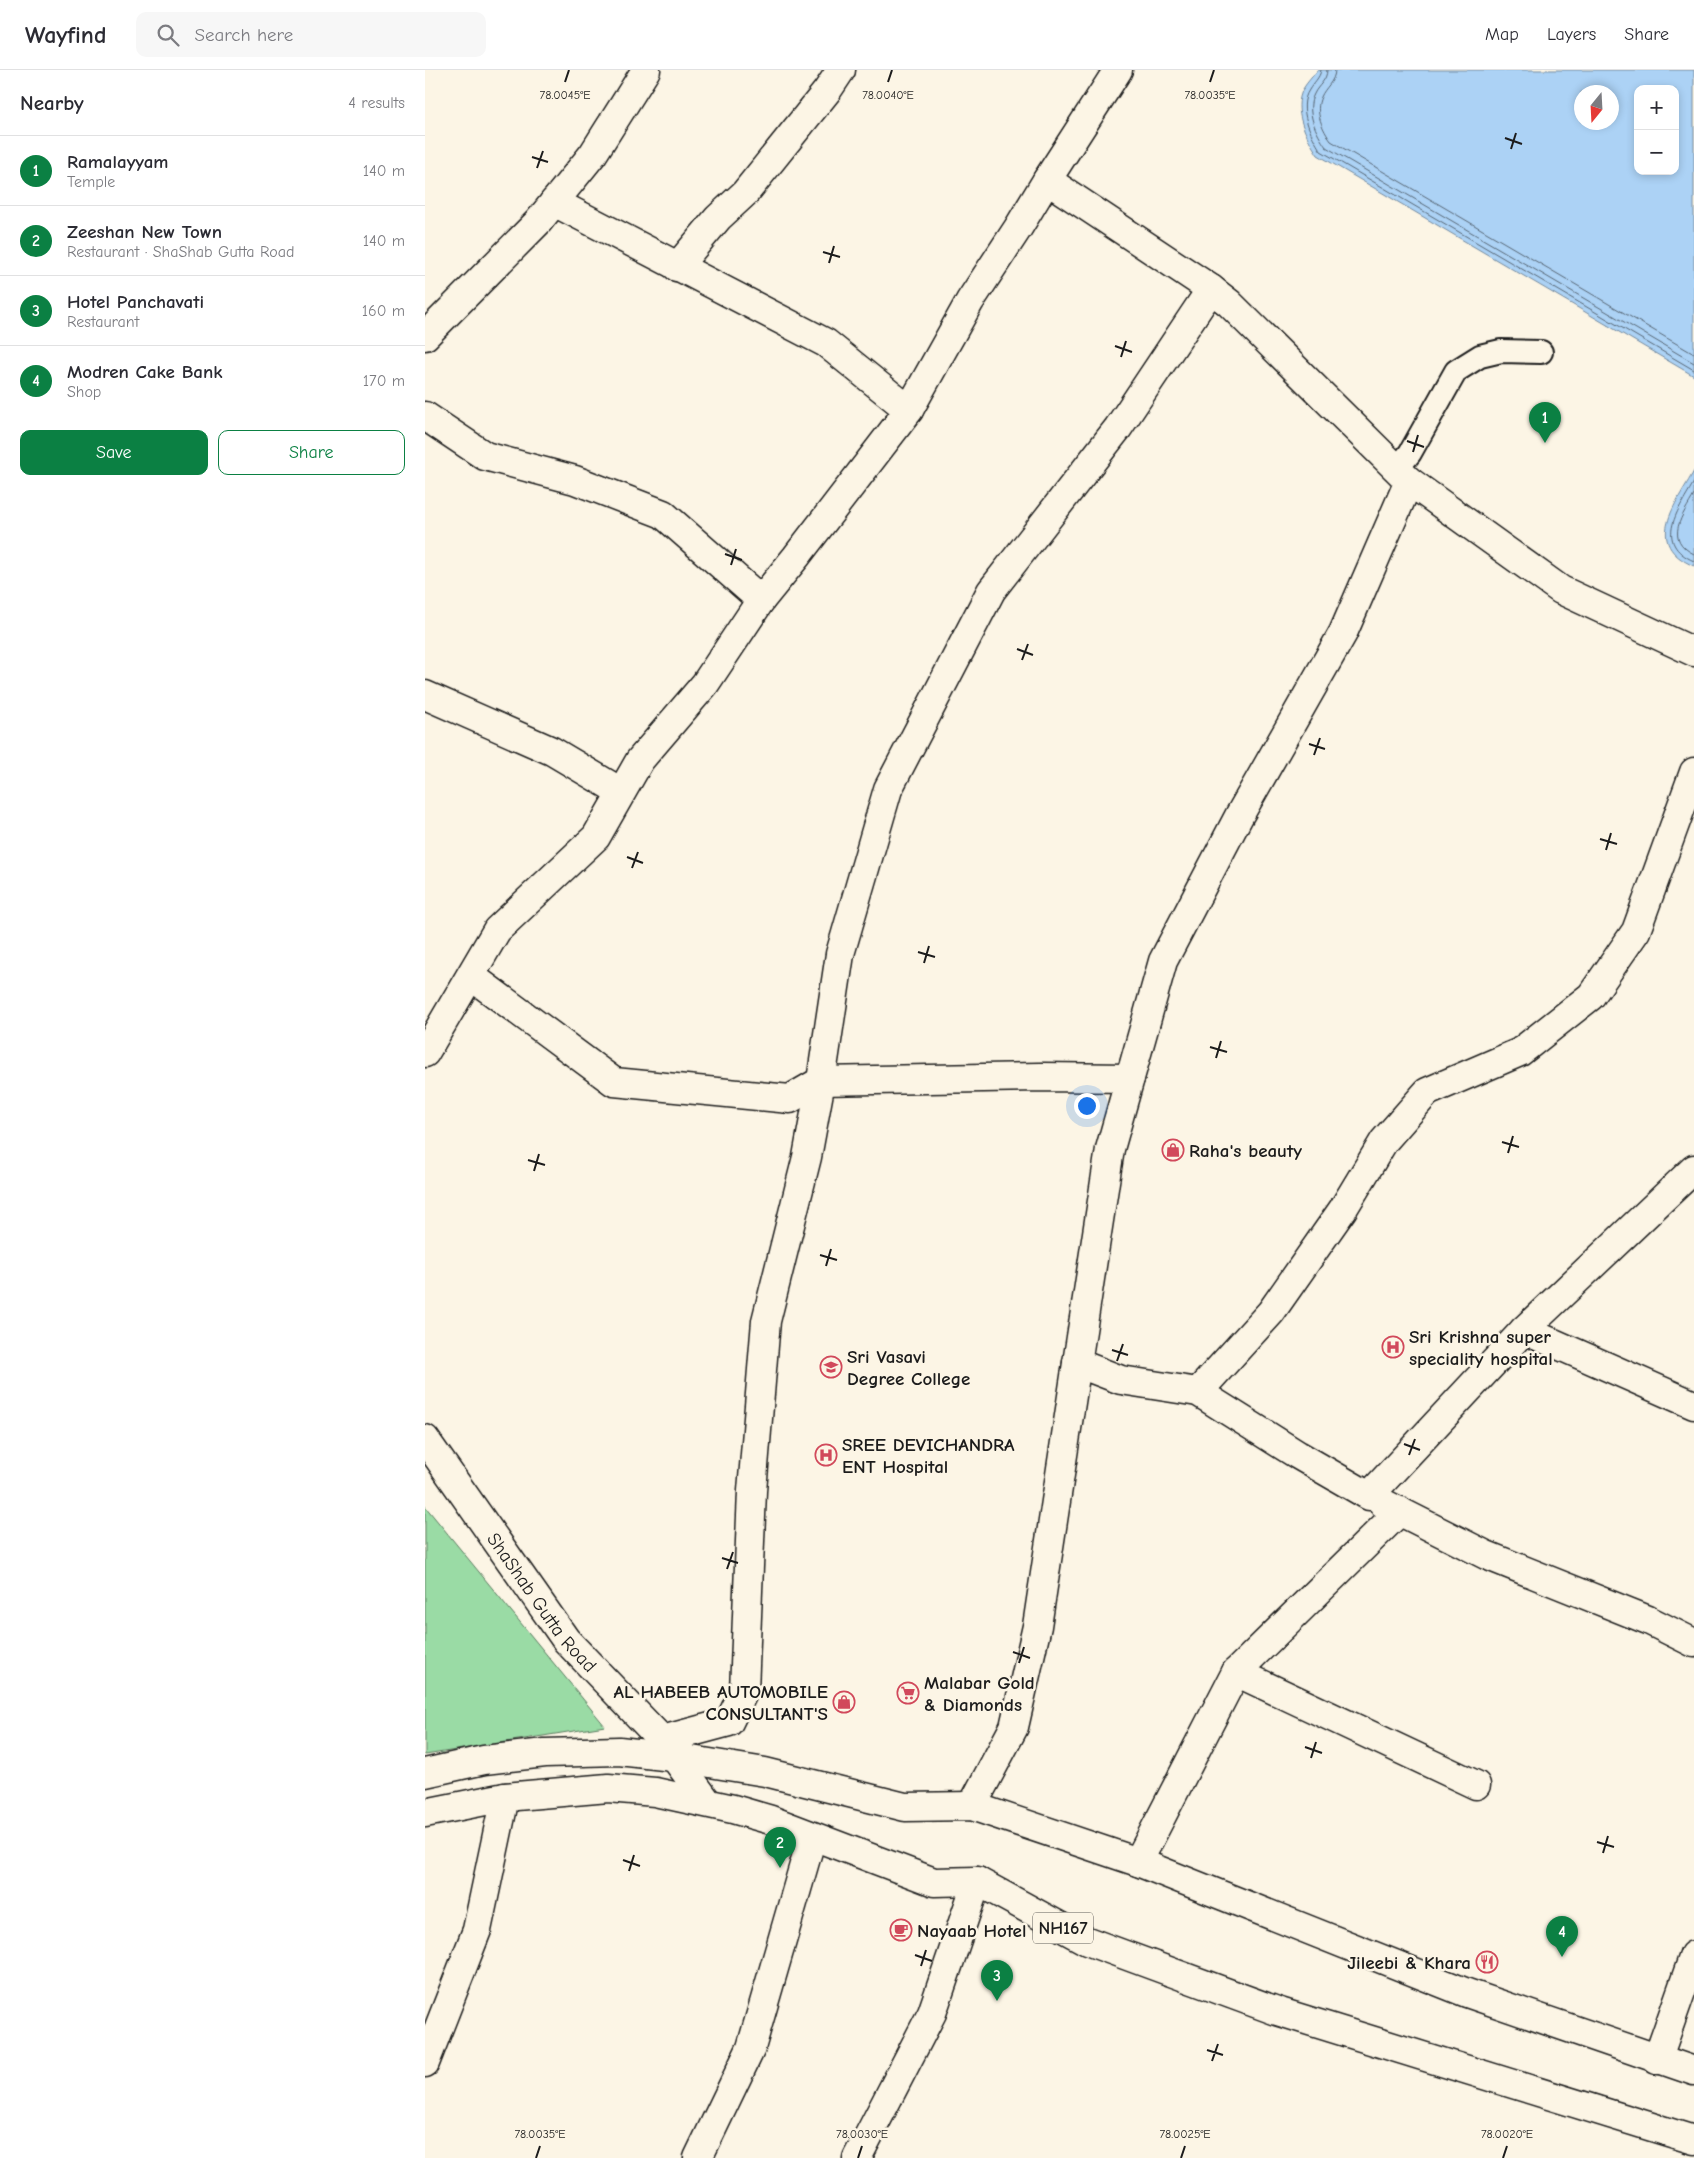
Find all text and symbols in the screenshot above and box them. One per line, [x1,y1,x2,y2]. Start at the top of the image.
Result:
search box [136,12,486,57]
text: Wayfind [25,21,106,49]
icon: search [154,21,182,49]
text: Search here [194,24,293,46]
text: Map [1485,24,1519,45]
text: Layers [1547,24,1596,45]
text: Share [1624,24,1669,45]
north arrow [1574,85,1619,130]
map controls [1634,85,1679,175]
button: + [1634,85,1679,130]
text: 78.0045°E [540,88,590,102]
text: 78.0040°E [862,88,914,102]
text: 78.0035°E [1184,88,1236,102]
text: Nearby [20,91,84,115]
text: 4 results [348,94,405,112]
button: − [1634,130,1679,175]
text: Ramalayyam [67,151,169,173]
text: 1 [33,162,39,180]
text: 140 m [363,162,405,180]
text: Temple [67,173,115,191]
text: Zeeshan New Town [67,221,222,243]
text: 2 [32,232,40,250]
text: 140 m [363,232,405,250]
text: Restaurant · ShaShab Gutta Road [67,243,295,261]
text: Hotel Panchavati [67,291,204,313]
text: 3 [32,302,40,320]
text: 160 m [362,302,405,320]
text: Restaurant [67,313,139,331]
text: Modren Cake Bank [67,361,223,383]
text: 4 [32,372,40,390]
text: 170 m [363,372,405,390]
text: Shop [67,383,101,401]
pin: 1 [1529,402,1561,443]
button: Save [20,430,208,475]
button: Share [218,430,405,475]
your location [1074,1093,1100,1119]
shop icon: Raha's beauty [1161,1138,1185,1162]
place label: Raha's beauty [1189,1140,1302,1162]
place label: Sri Krishna super speciality hospital [1409,1326,1553,1370]
hospital icon: Sri Krishna super speciality hospital [1381,1335,1405,1359]
place label: Sri Vasavi Degree College [847,1346,970,1390]
school or university icon: Sri Vasavi Degree College [819,1355,843,1379]
place label: SREE DEVICHANDRA ENT Hospital [842,1434,1015,1478]
hospital icon: SREE DEVICHANDRA ENT Hospital [814,1443,838,1467]
street label: ShaShab Gutta Road [482,1529,601,1677]
place label: Malabar Gold & Diamonds [924,1672,1035,1716]
place label: AL HABEEB AUTOMOBILE CONSULTANT'S [613,1681,828,1725]
supermarket icon: Malabar Gold & Diamonds [896,1681,920,1705]
shop icon: AL HABEEB AUTOMOBILE CONSULTANT'S [832,1690,856,1714]
pin: 2 [764,1827,796,1868]
road number: NH167 [1033,1912,1093,1944]
pin: 4 [1546,1916,1578,1957]
cafe icon: Nayaab Hotel [889,1918,913,1942]
place label: Nayaab Hotel [917,1920,1026,1942]
restaurant icon: Jileebi & Khara [1475,1950,1499,1974]
place label: Jileebi & Khara [1347,1952,1471,1974]
pin: 3 [981,1960,1013,2001]
text: 78.0035°E [514,2127,566,2141]
text: 78.0030°E [836,2127,888,2141]
text: 78.0025°E [1159,2127,1211,2141]
text: 78.0020°E [1481,2127,1533,2141]

